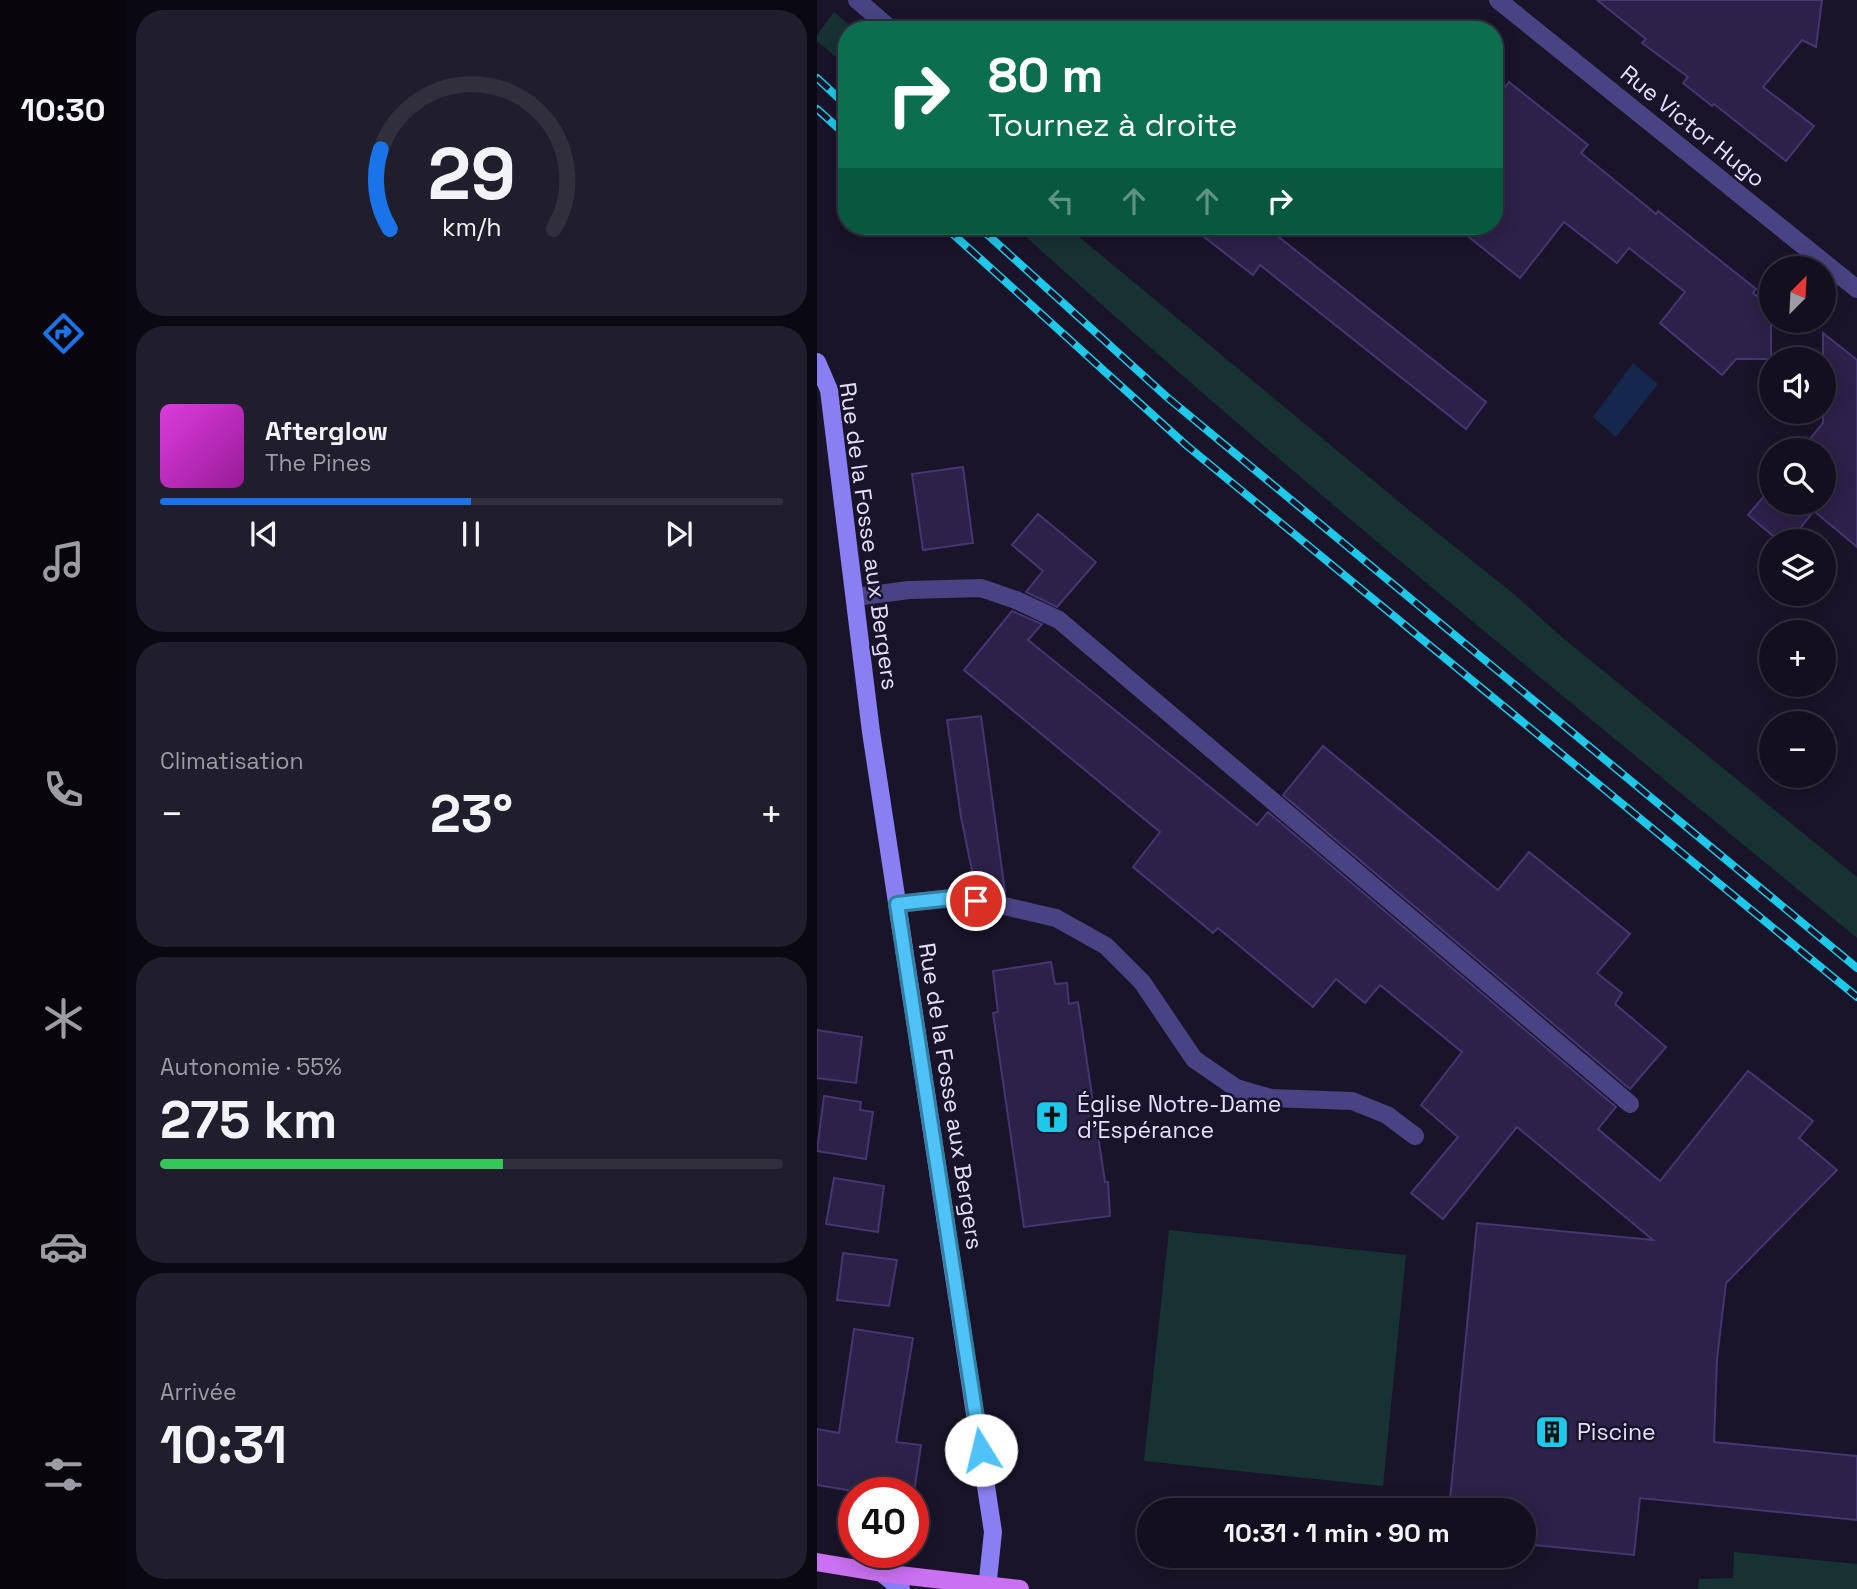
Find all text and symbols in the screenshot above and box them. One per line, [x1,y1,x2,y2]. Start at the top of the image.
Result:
text: 80 m [988,44,1103,106]
icon: right [873,49,964,140]
street label: Rue Victor Hugo [1614,58,1772,194]
text: 10:30 [21,90,105,130]
text: Tournez à droite [988,105,1237,145]
text: 29 [428,127,515,220]
icon: left [1042,182,1080,220]
icon: ahead [1115,182,1153,220]
icon: ahead [1188,182,1226,220]
icon: right [1261,182,1299,220]
text: km/h [442,211,501,243]
north arrow [1759,256,1835,332]
map controls [1759,256,1836,788]
icon: directions [39,309,88,358]
button: sound [1759,347,1836,424]
street label: Rue de la Fosse aux Bergers [833,380,905,692]
text: Afterglow [265,414,388,448]
button: search [1759,438,1836,515]
text: The Pines [265,448,371,478]
icon: previous [245,515,283,553]
icon: pause [452,515,490,553]
icon: next [660,515,698,553]
button: layers [1759,529,1836,606]
icon: music [39,537,88,586]
button: + [1759,620,1836,697]
button: − [1759,711,1836,788]
text: Climatisation [160,746,304,776]
icon: phone [39,765,88,814]
text: 23° [430,781,513,847]
text: − [160,790,184,838]
text: + [759,790,783,838]
pin [946,871,1006,931]
icon: arrive [957,882,995,920]
street label: Rue de la Fosse aux Bergers [912,941,990,1251]
icon: climate [39,994,88,1043]
text: Autonomie · 55% [160,1052,342,1082]
text: 275 km [160,1087,337,1153]
place label: Église Notre-Dame d'Espérance [1077,1089,1281,1145]
church icon: Église Notre-Dame d'Espérance [1033,1098,1071,1136]
icon: car [39,1222,88,1271]
text: Arrivée [160,1377,237,1407]
text: 10:31 [160,1412,287,1478]
position arrow [944,1413,1018,1487]
building icon: Piscine [1533,1413,1571,1451]
place label: Piscine [1577,1417,1656,1447]
icon: filters [39,1450,88,1499]
speed limit sign: 40 [838,1477,929,1568]
text: 10:31 · 1 min · 90 m [1223,1516,1450,1550]

